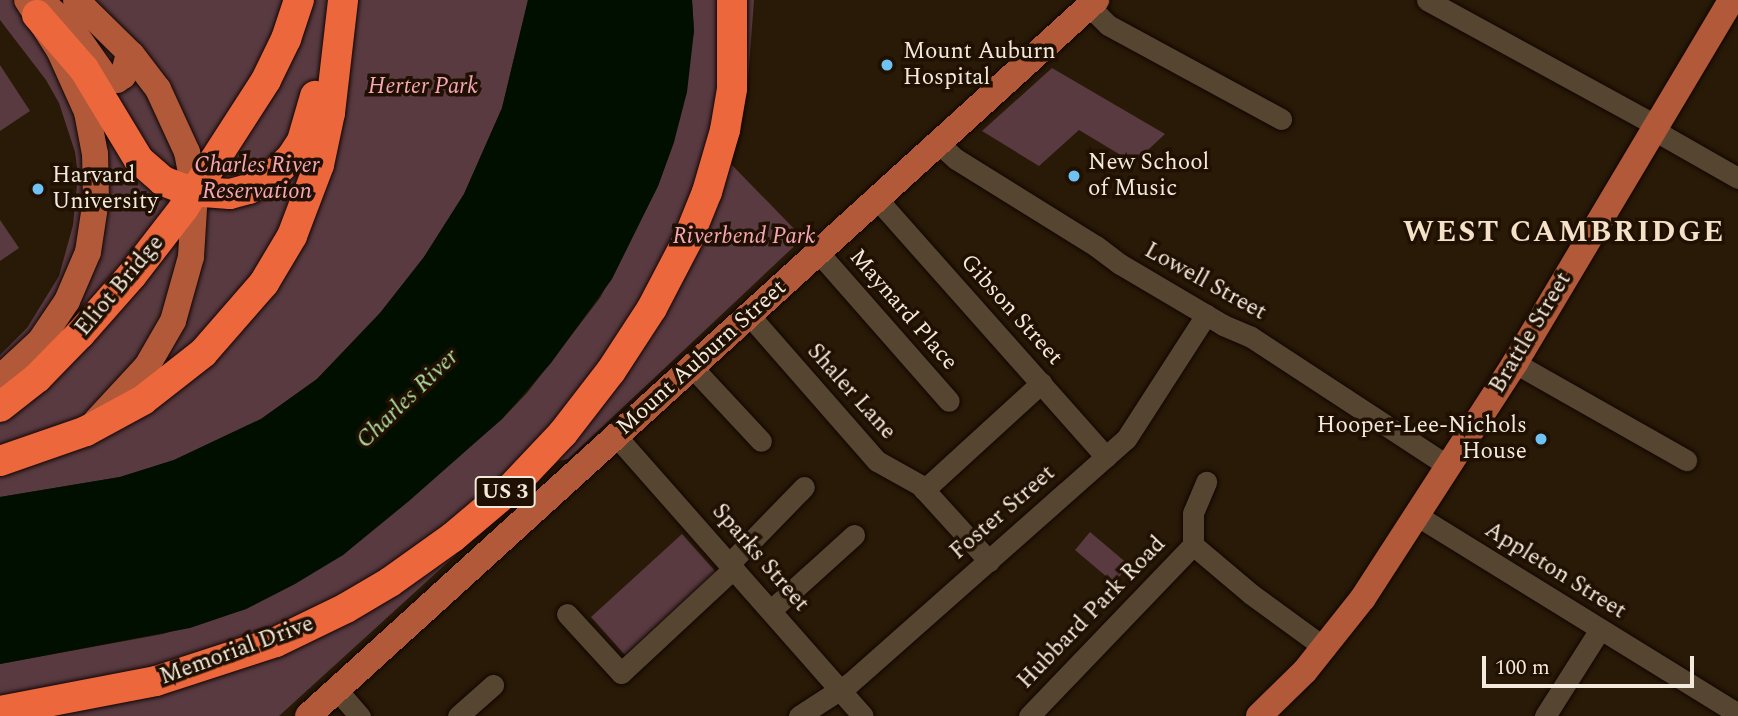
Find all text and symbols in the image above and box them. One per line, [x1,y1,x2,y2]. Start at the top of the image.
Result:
place label: Mount Auburn Hospital [903,38,1056,92]
marker: Mount Auburn Hospital [877,55,897,75]
park label: Herter Park [368,73,478,101]
place label: New School of Music [1088,149,1209,203]
park label: Charles River Reservation [194,152,320,206]
place label: Harvard University [52,162,158,216]
marker: New School of Music [1066,168,1082,184]
marker: Harvard University [30,181,46,197]
district label: WEST CAMBRIDGE [1404,214,1724,250]
park label: Riverbend Park [672,223,816,251]
street label: Eliot Bridge [70,230,170,342]
street label: Lowell Street [1139,237,1271,327]
street label: Maynard Place [843,244,963,376]
street label: Gibson Street [954,249,1068,371]
street label: Brattle Street [1484,268,1578,398]
street label: Mount Auburn Street [611,275,793,441]
street label: Shaler Lane [801,338,901,446]
water label: Charles River [351,343,465,455]
place label: Hooper-Lee-Nichols House [1317,412,1527,466]
marker: Hooper-Lee-Nichols House [1533,431,1549,447]
street label: Foster Street [945,460,1061,566]
road number: US 3 [474,475,536,510]
street label: Sparks Street [706,498,814,618]
street label: Appleton Street [1479,517,1631,625]
street label: Hubbard Park Road [1012,531,1172,695]
street label: Memorial Drive [156,610,318,692]
scale bar [1486,642,1698,686]
text: 100 m [1495,652,1550,684]

